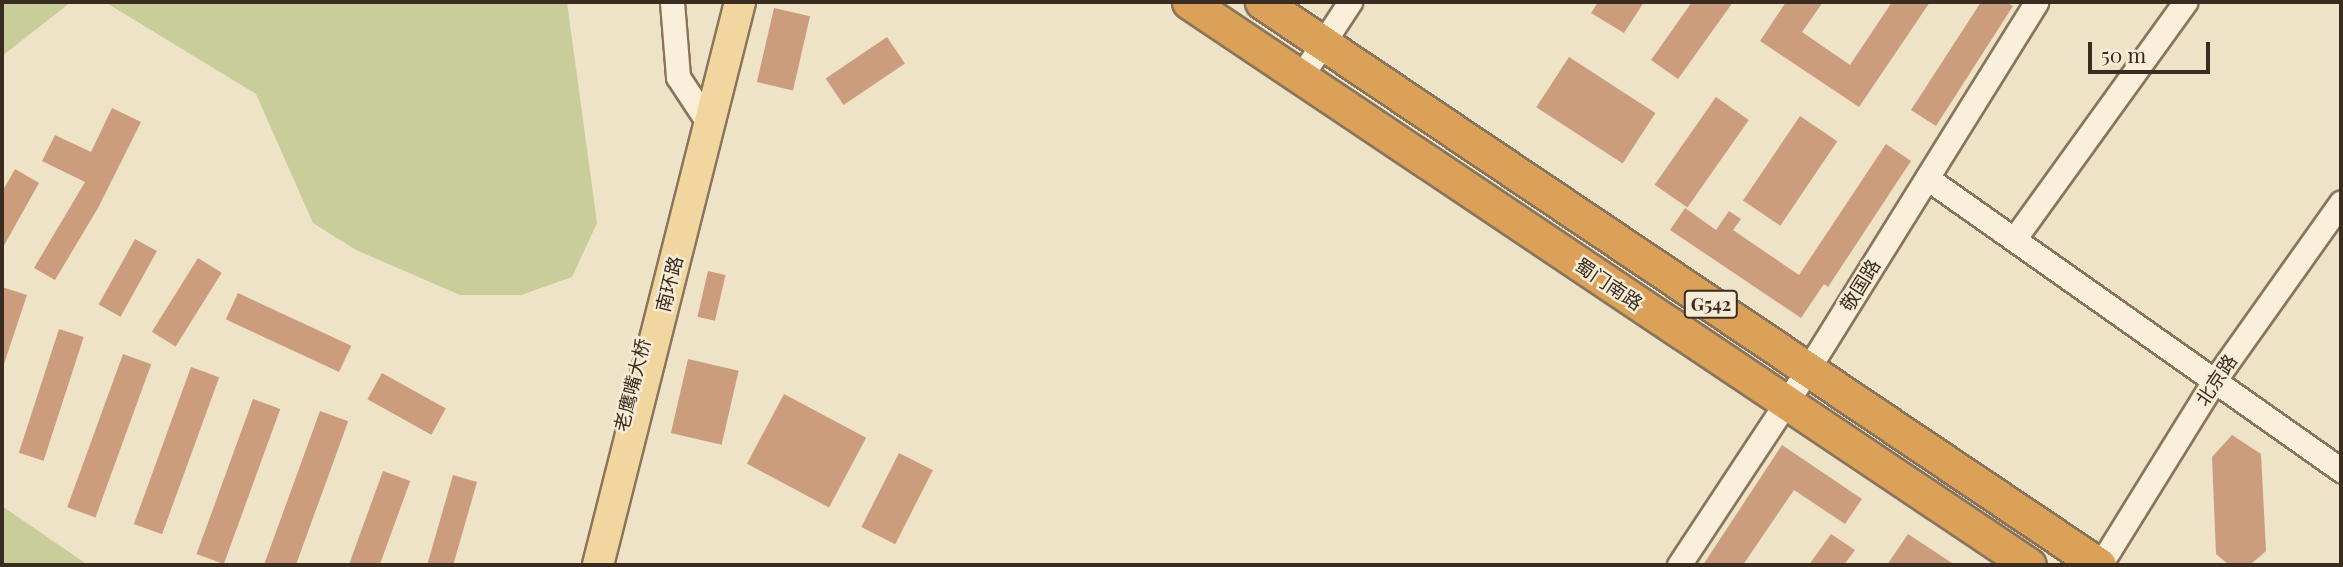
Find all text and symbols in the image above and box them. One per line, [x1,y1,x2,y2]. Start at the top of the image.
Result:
scale bar [2091,28,2214,72]
text: 50 m [2101,40,2146,68]
street label: 蜀门南路 [1571,253,1647,315]
street label: 南环路 [651,254,687,314]
street label: 敬国路 [1835,255,1885,315]
road number: G542 [1683,290,1739,318]
street label: 老鹰嘴大桥 [609,336,655,434]
street label: 北京路 [2191,350,2241,410]

